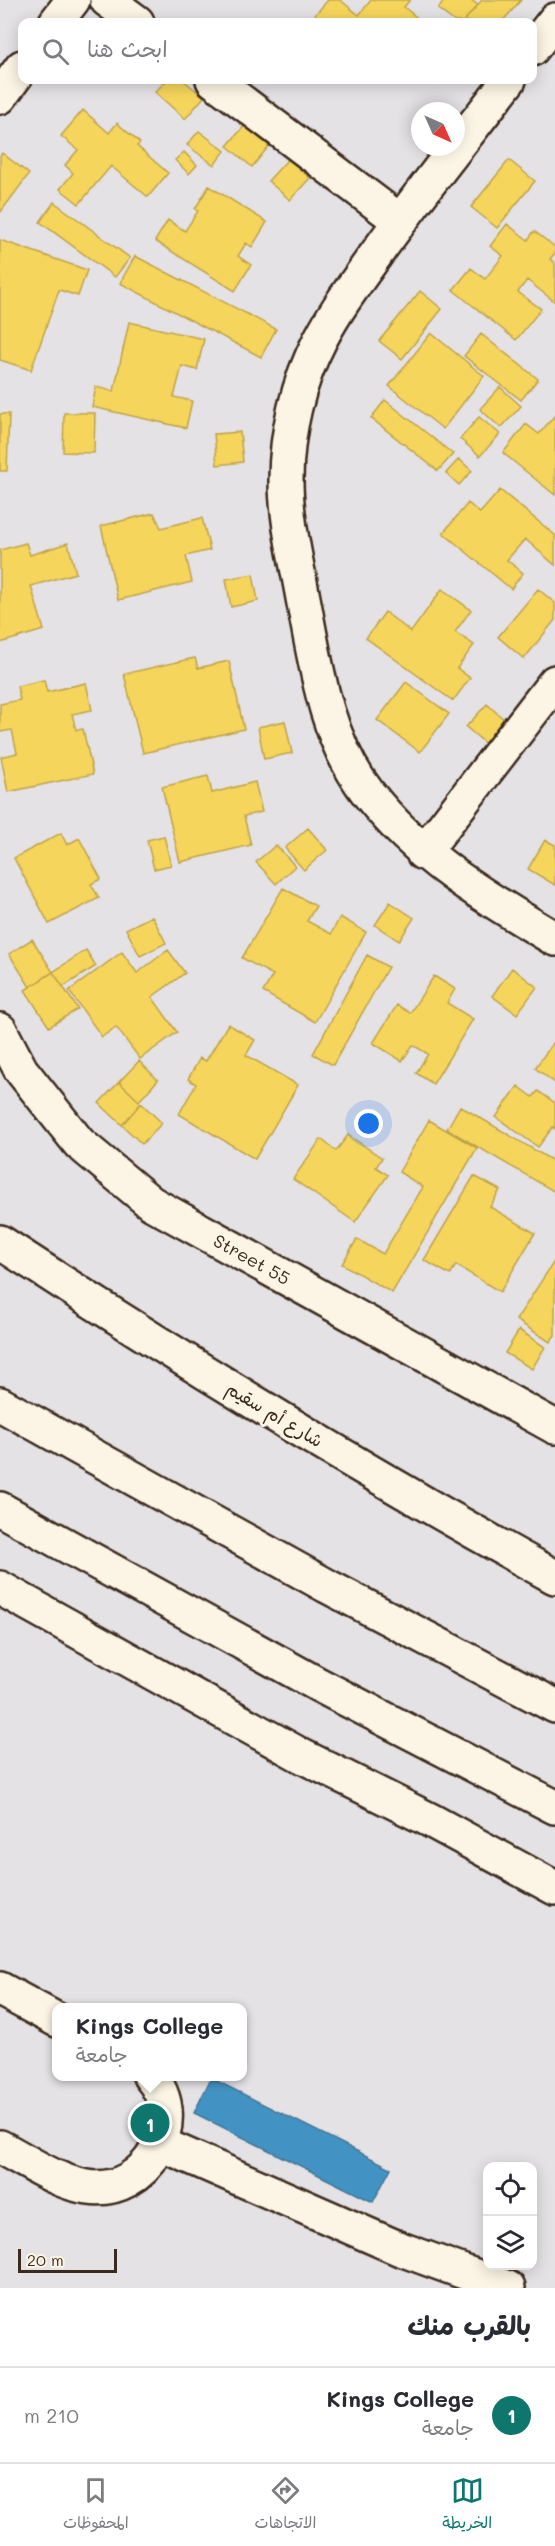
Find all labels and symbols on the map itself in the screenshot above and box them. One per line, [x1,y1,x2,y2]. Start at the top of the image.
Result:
north arrow [411,102,465,156]
your location [354,1109,383,1138]
street label: Street 55 [209,1228,295,1290]
street label: شارع أم سقيم [221,1376,328,1455]
pin: 1 [130,2100,170,2146]
scale bar [18,2246,117,2274]

